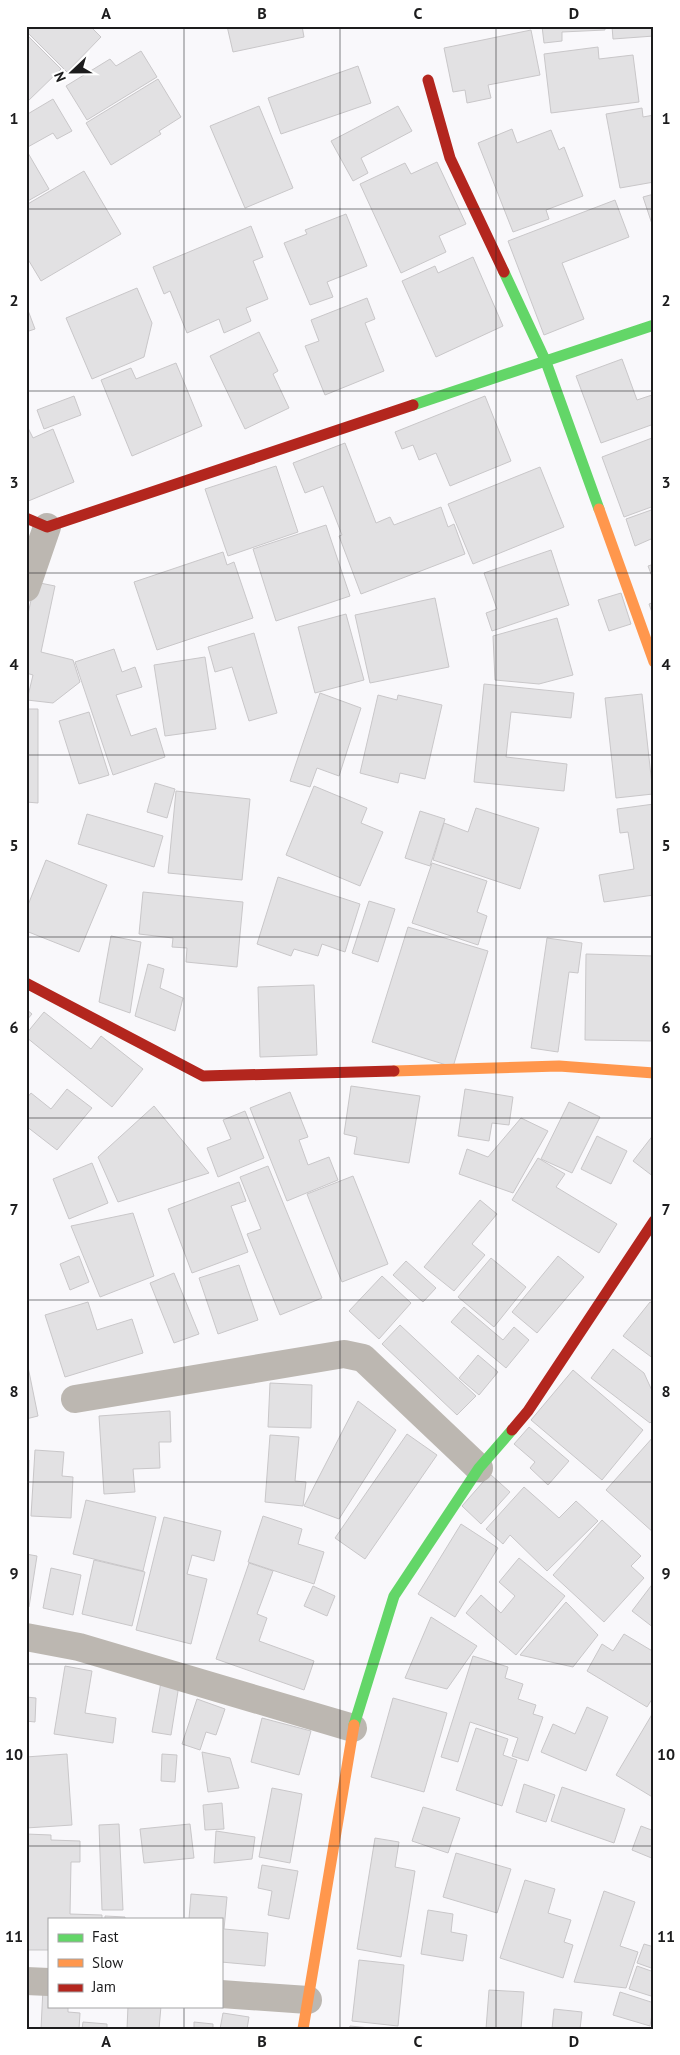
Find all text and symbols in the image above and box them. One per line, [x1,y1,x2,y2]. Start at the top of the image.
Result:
text: A [101,3,111,23]
text: B [257,3,267,23]
text: C [414,3,423,23]
text: D [569,3,579,23]
north arrow [48,48,98,98]
text: N [50,69,70,85]
text: 1 [9,108,19,128]
text: 1 [661,108,671,128]
text: 2 [9,290,19,310]
text: 2 [661,290,671,310]
text: 3 [9,472,19,492]
text: 3 [661,472,671,492]
text: 4 [9,654,19,674]
text: 4 [661,654,671,674]
text: 5 [9,835,19,855]
text: 5 [661,835,671,855]
text: 6 [9,1017,19,1037]
text: 6 [661,1017,671,1037]
text: 7 [9,1199,19,1219]
text: 7 [661,1199,671,1219]
text: 8 [9,1381,19,1401]
text: 8 [661,1381,671,1401]
text: 9 [9,1563,19,1583]
text: 9 [661,1563,671,1583]
text: 10 [5,1744,23,1764]
text: 10 [657,1744,675,1764]
legend [48,1918,222,2008]
text: 11 [5,1926,23,1946]
text: 11 [657,1926,675,1946]
text: Fast [92,1927,119,1946]
text: Slow [92,1953,123,1972]
text: Jam [91,1977,116,1996]
text: A [101,2031,111,2051]
text: B [257,2031,267,2051]
text: C [414,2031,423,2051]
text: D [569,2031,579,2051]

